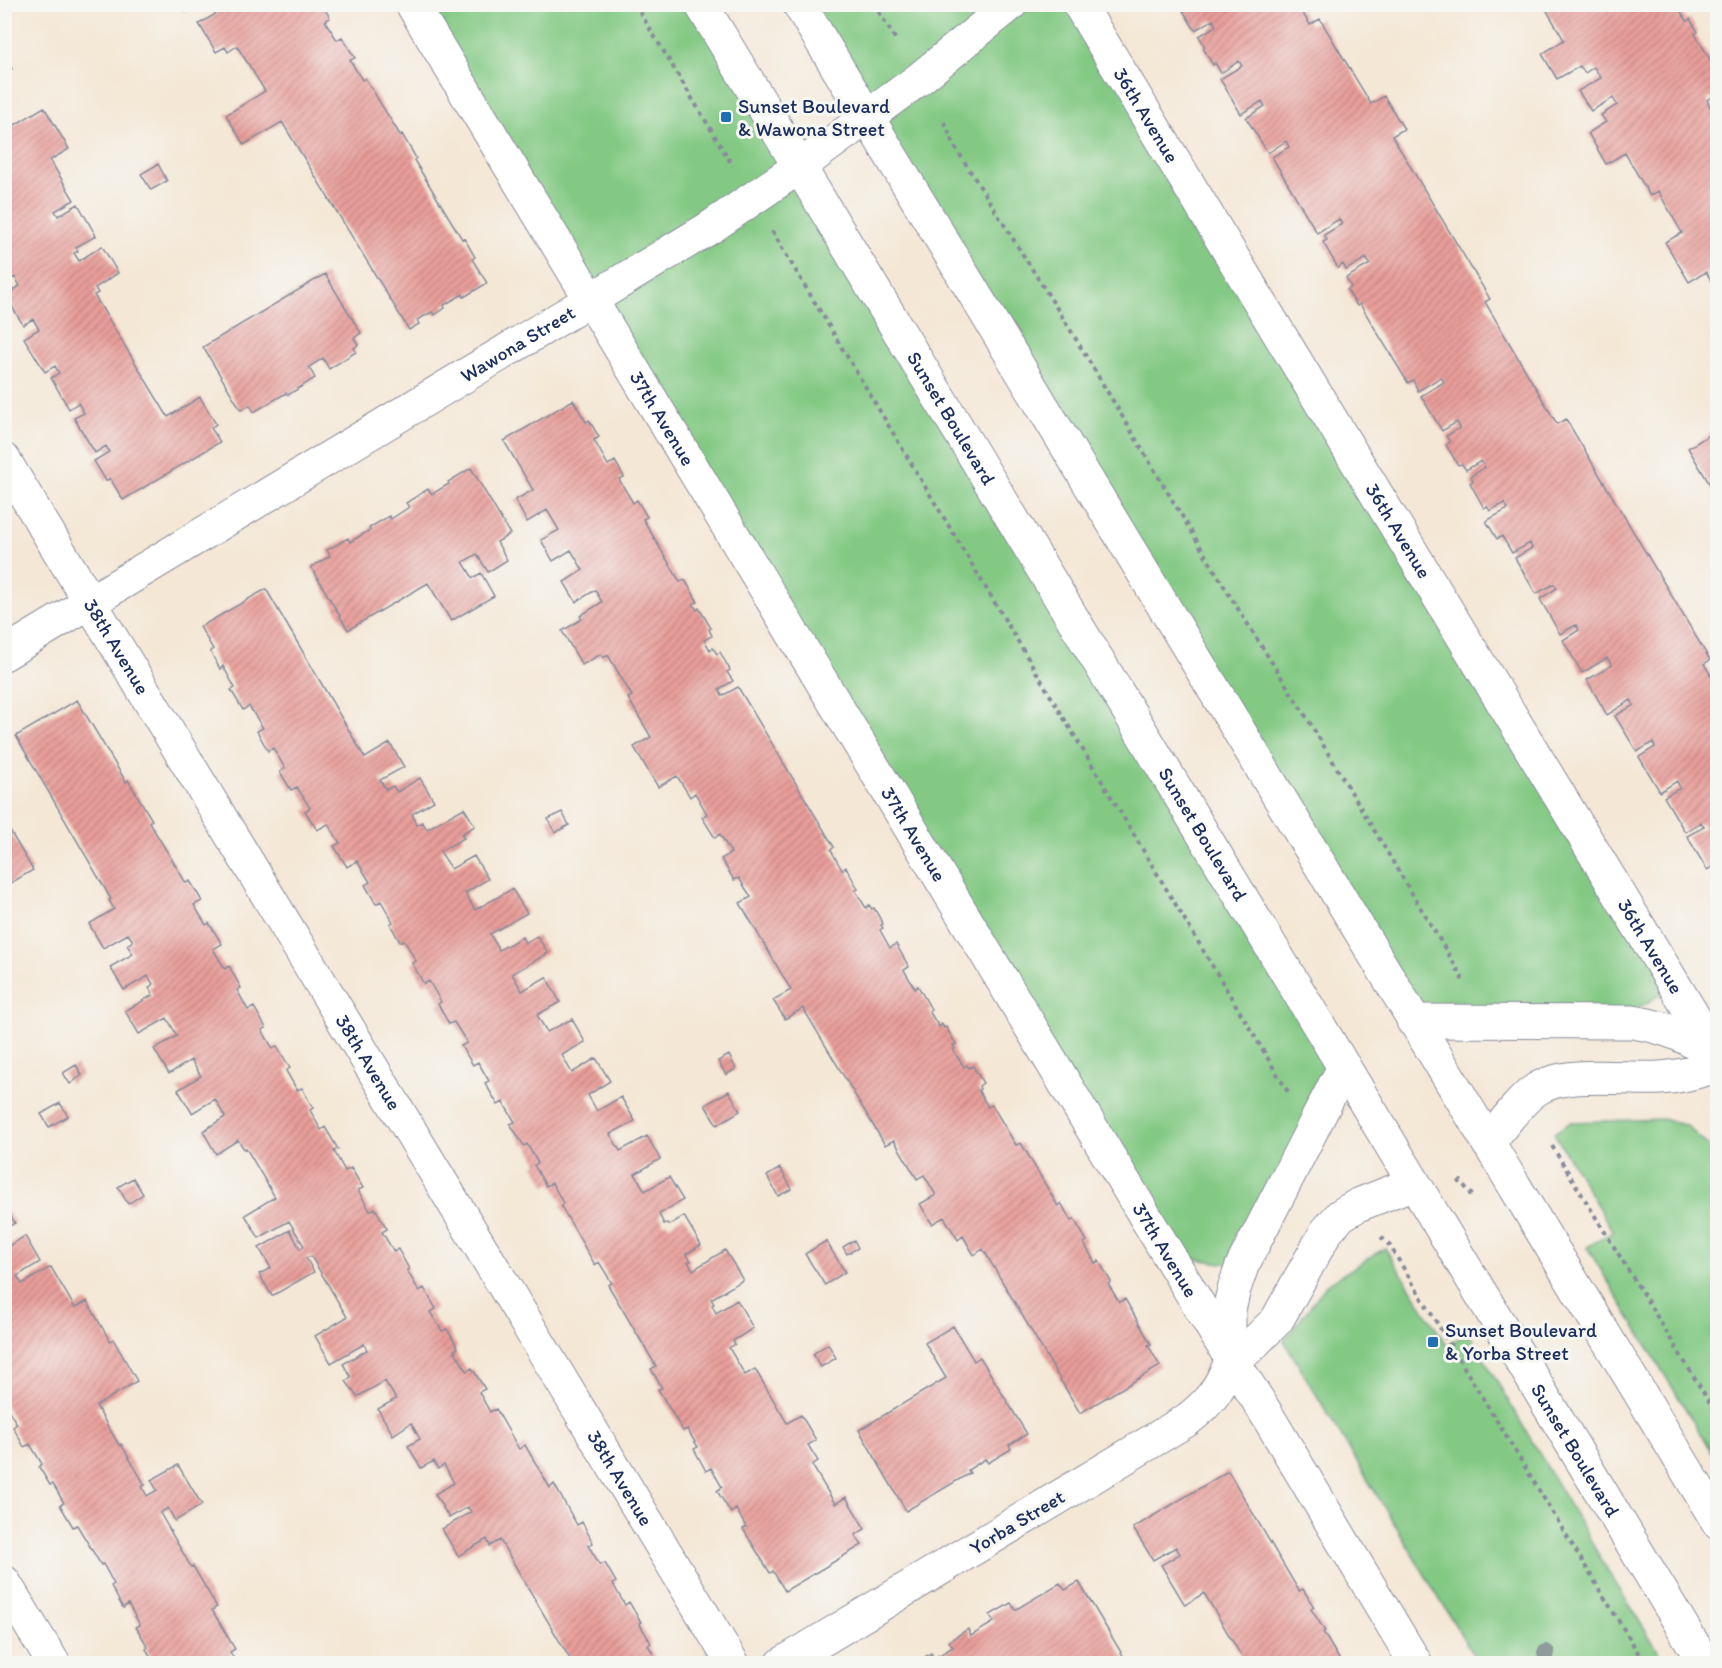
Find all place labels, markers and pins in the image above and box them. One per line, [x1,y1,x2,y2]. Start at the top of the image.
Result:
place label: Sunset Boulevard & Wawona Street [738,94,890,141]
marker: Sunset Boulevard & Wawona Street [719,110,733,124]
place label: Sunset Boulevard & Yorba Street [1445,1318,1597,1365]
marker: Sunset Boulevard & Yorba Street [1426,1335,1440,1349]

